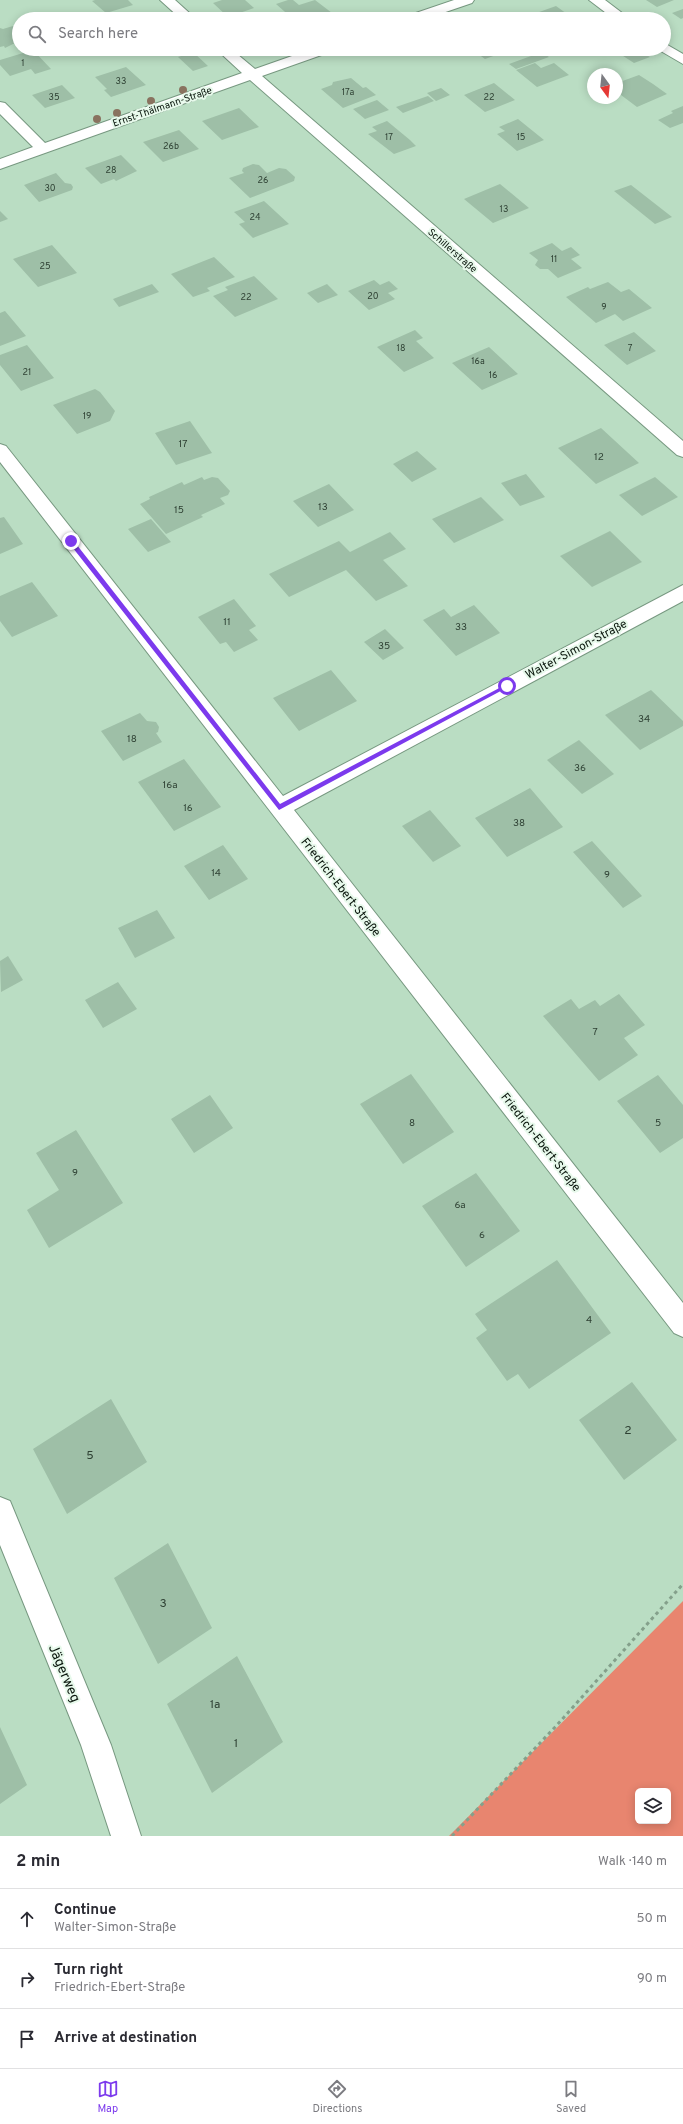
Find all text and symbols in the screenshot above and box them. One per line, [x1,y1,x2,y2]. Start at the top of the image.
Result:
search box [12,12,671,56]
icon: search [26,23,48,45]
text: Search here [58,25,138,44]
house number: 1 [21,58,25,69]
north arrow [587,68,623,104]
house number: 33 [116,76,126,87]
street label: Ernst-Thälmann-Straße [111,84,214,131]
house number: 17a [342,87,355,98]
house number: 35 [48,92,60,103]
house number: 22 [483,92,495,103]
house number: 17 [385,132,393,143]
house number: 15 [517,132,525,143]
house number: 26b [163,141,179,152]
house number: 28 [105,165,117,176]
house number: 26 [258,175,268,186]
house number: 30 [44,183,56,194]
house number: 13 [500,204,508,215]
house number: 24 [249,212,261,223]
street label: Schillerstraße [425,226,479,276]
house number: 11 [551,254,557,265]
house number: 25 [39,261,51,272]
house number: 20 [367,291,379,302]
house number: 22 [240,292,252,303]
house number: 9 [601,302,607,313]
house number: 18 [397,343,405,354]
house number: 7 [628,343,633,354]
house number: 16a [471,356,485,367]
house number: 21 [23,367,31,378]
house number: 16 [489,370,497,381]
house number: 19 [83,411,91,422]
house number: 17 [179,438,187,451]
house number: 12 [594,451,604,464]
house number: 13 [318,501,328,514]
house number: 15 [174,504,184,517]
route end [62,532,80,550]
house number: 11 [223,616,231,629]
street label: Walter-Simon-Straße [523,616,630,683]
house number: 33 [455,621,467,634]
house number: 35 [378,640,390,653]
route start [498,677,516,695]
house number: 34 [638,713,650,726]
house number: 18 [127,733,137,746]
house number: 36 [574,762,586,775]
house number: 16a [163,779,177,792]
house number: 16 [183,802,193,815]
house number: 38 [513,817,525,830]
street label: Friedrich-Ebert-Straße [297,835,384,940]
house number: 14 [211,867,221,880]
house number: 9 [604,869,610,882]
house number: 7 [592,1026,598,1039]
street label: Friedrich-Ebert-Straße [497,1090,584,1195]
house number: 8 [409,1117,415,1130]
house number: 5 [655,1117,661,1130]
house number: 9 [72,1167,78,1180]
house number: 6a [454,1199,466,1212]
house number: 6 [479,1229,485,1242]
house number: 4 [586,1314,592,1327]
house number: 2 [624,1423,632,1439]
house number: 5 [86,1448,94,1464]
house number: 3 [159,1596,167,1612]
street label: Jägerweg [44,1642,83,1705]
house number: 1a [210,1697,220,1713]
house number: 1 [234,1736,238,1752]
map controls [635,1788,671,1824]
button: layers [635,1788,671,1824]
text: 2 min [16,1851,60,1873]
text: Walk · 140 m [598,1854,667,1870]
text: Continue [54,1901,116,1920]
icon: ahead [16,1908,38,1930]
text: 50 m [637,1911,667,1927]
text: Walter-Simon-Straße [54,1920,176,1936]
text: Turn right [54,1961,123,1980]
icon: right [16,1968,38,1990]
text: 90 m [637,1971,667,1987]
text: Friedrich-Ebert-Straße [54,1980,185,1996]
icon: arrive [16,2028,38,2050]
text: Arrive at destination [54,2029,197,2048]
tab: Map [97,2078,119,2116]
tab: Directions [312,2078,362,2116]
tab: Saved [556,2078,586,2116]

